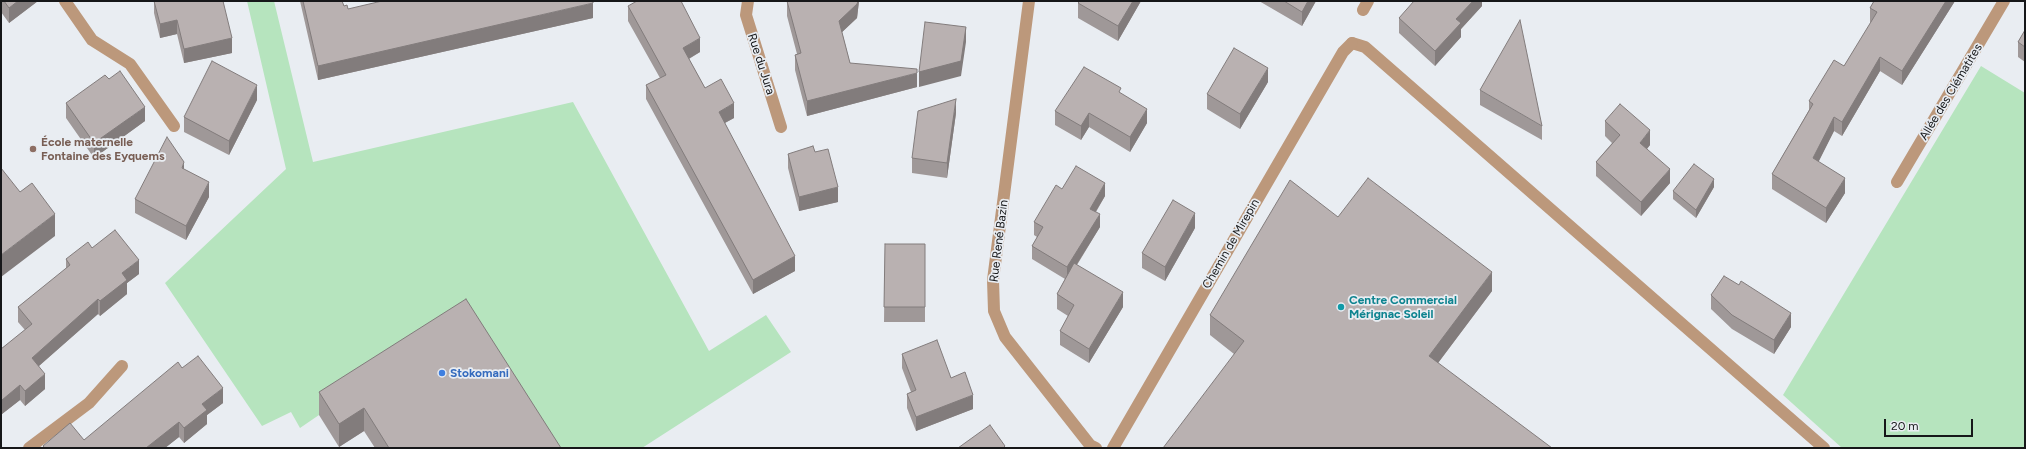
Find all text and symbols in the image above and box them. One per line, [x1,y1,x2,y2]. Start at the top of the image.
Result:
street label: Rue du Jura [744,32,778,96]
street label: Allée des Clématites [1917,41,1985,143]
place label: École maternelle Fontaine des Eyquems [41,135,165,163]
marker: École maternelle Fontaine des Eyquems [28,144,38,154]
street label: Chemin de Mirepin [1199,197,1263,291]
street label: Rue René Bazin [987,199,1011,283]
place label: Centre Commercial Mérignac Soleil [1349,293,1457,321]
marker: Centre Commercial Mérignac Soleil [1336,302,1346,312]
place label: Stokomani [450,366,509,380]
marker: Stokomani [437,368,447,378]
scale bar [1886,411,1975,437]
text: 20 m [1891,419,1919,433]

